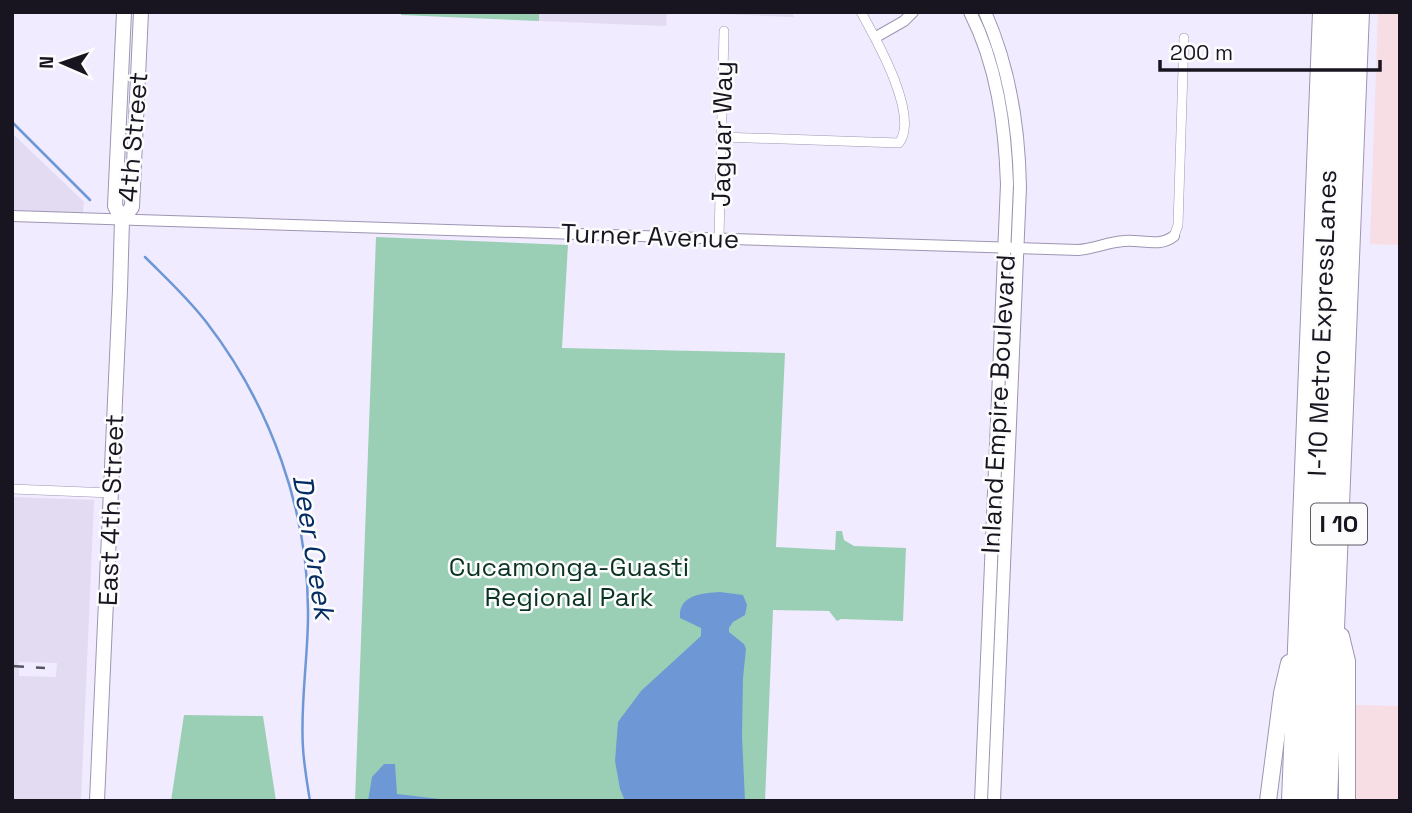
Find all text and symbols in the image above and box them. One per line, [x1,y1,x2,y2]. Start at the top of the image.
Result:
north arrow [28,28,98,98]
scale bar [1160,28,1380,72]
text: 200 m [1170,39,1233,66]
text: N [34,56,59,69]
street label: Jaguar Way [704,61,740,207]
street label: 4th Street [110,71,156,203]
street label: I-10 Metro ExpressLanes [1300,169,1344,477]
street label: Turner Avenue [560,216,740,256]
street label: Inland Empire Boulevard [973,254,1023,554]
street label: East 4th Street [91,414,131,606]
water label: Deer Creek [285,472,344,625]
road number: I 10 [1311,504,1367,544]
park label: Cucamonga-Guasti Regional Park [449,550,689,614]

